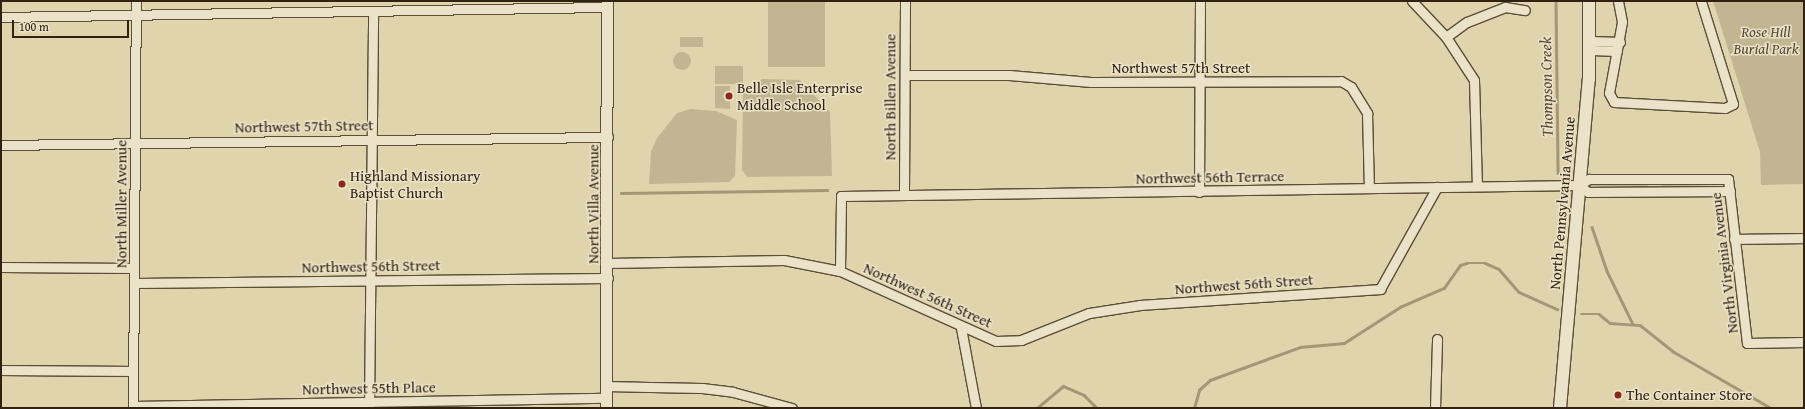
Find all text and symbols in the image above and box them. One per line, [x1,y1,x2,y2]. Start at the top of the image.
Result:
scale bar [14,12,131,38]
text: 100 m [19,18,49,35]
park label: Rose Hill Burial Park [1734,22,1798,57]
street label: North Billen Avenue [881,34,899,160]
water label: Thompson Creek [1536,37,1556,137]
street label: Northwest 57th Street [1112,59,1250,77]
place label: Belle Isle Enterprise Middle School [737,78,862,113]
marker: Belle Isle Enterprise Middle School [724,91,734,101]
street label: Northwest 57th Street [234,116,374,136]
street label: North Pennsylvania Avenue [1545,116,1579,290]
street label: North Miller Avenue [112,140,130,268]
street label: North Villa Avenue [584,144,602,264]
place label: Highland Missionary Baptist Church [350,166,481,201]
street label: Northwest 56th Terrace [1136,167,1284,187]
marker: Highland Missionary Baptist Church [337,179,347,189]
street label: North Virginia Avenue [1706,192,1742,334]
street label: Northwest 56th Street [301,256,441,276]
street label: Northwest 56th Street [861,259,995,331]
street label: Northwest 56th Street [1174,270,1314,298]
street label: Northwest 55th Place [302,378,436,398]
place label: The Container Store [1626,386,1752,404]
marker: The Container Store [1613,390,1623,400]

